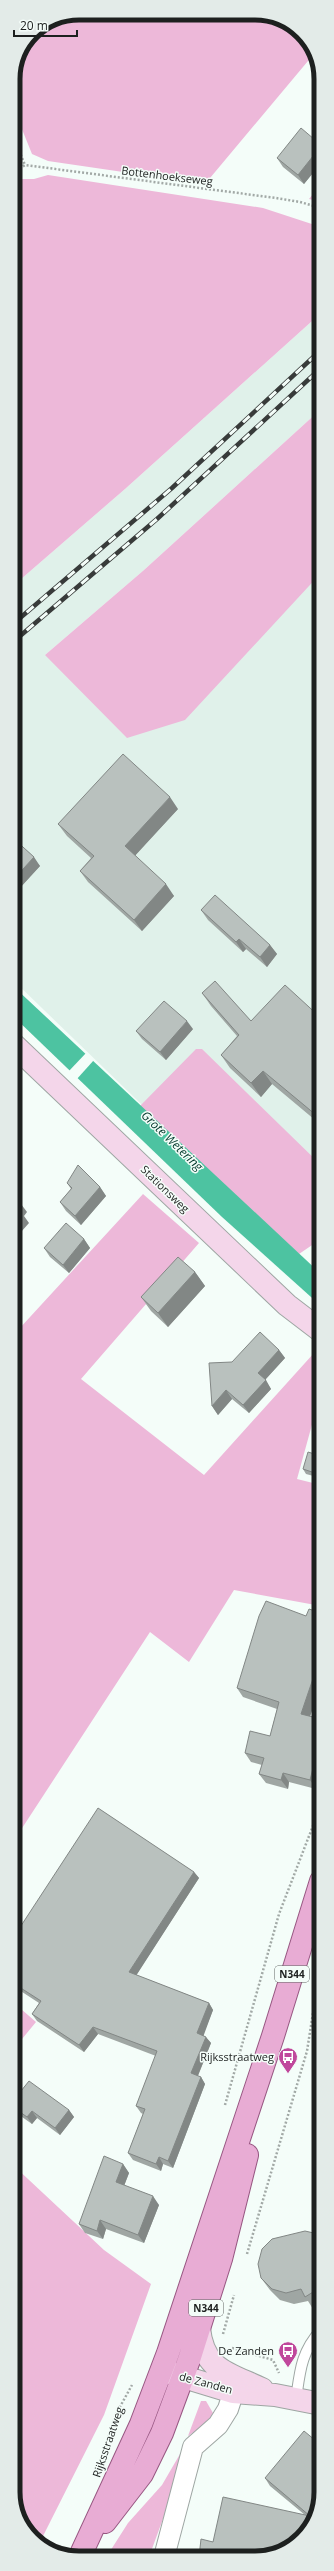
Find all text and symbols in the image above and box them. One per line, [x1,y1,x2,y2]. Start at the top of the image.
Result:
scale bar [14,12,77,38]
text: 20 m [20,17,48,34]
street label: Bottenhoekseweg [121,162,214,189]
water label: Grote Wetering [138,1107,207,1175]
street label: Stationsweg [138,1162,193,1216]
road number: N344 [275,1966,309,1982]
bus stop icon: Rijksstraatweg [277,2046,299,2074]
place label: Rijksstraatweg [200,2049,274,2064]
road number: N344 [189,2300,223,2316]
bus stop icon: De Zanden [277,2340,299,2368]
place label: De Zanden [218,2343,274,2358]
street label: de Zanden [178,2368,234,2397]
street label: Rijksstraatweg [88,2404,127,2479]

